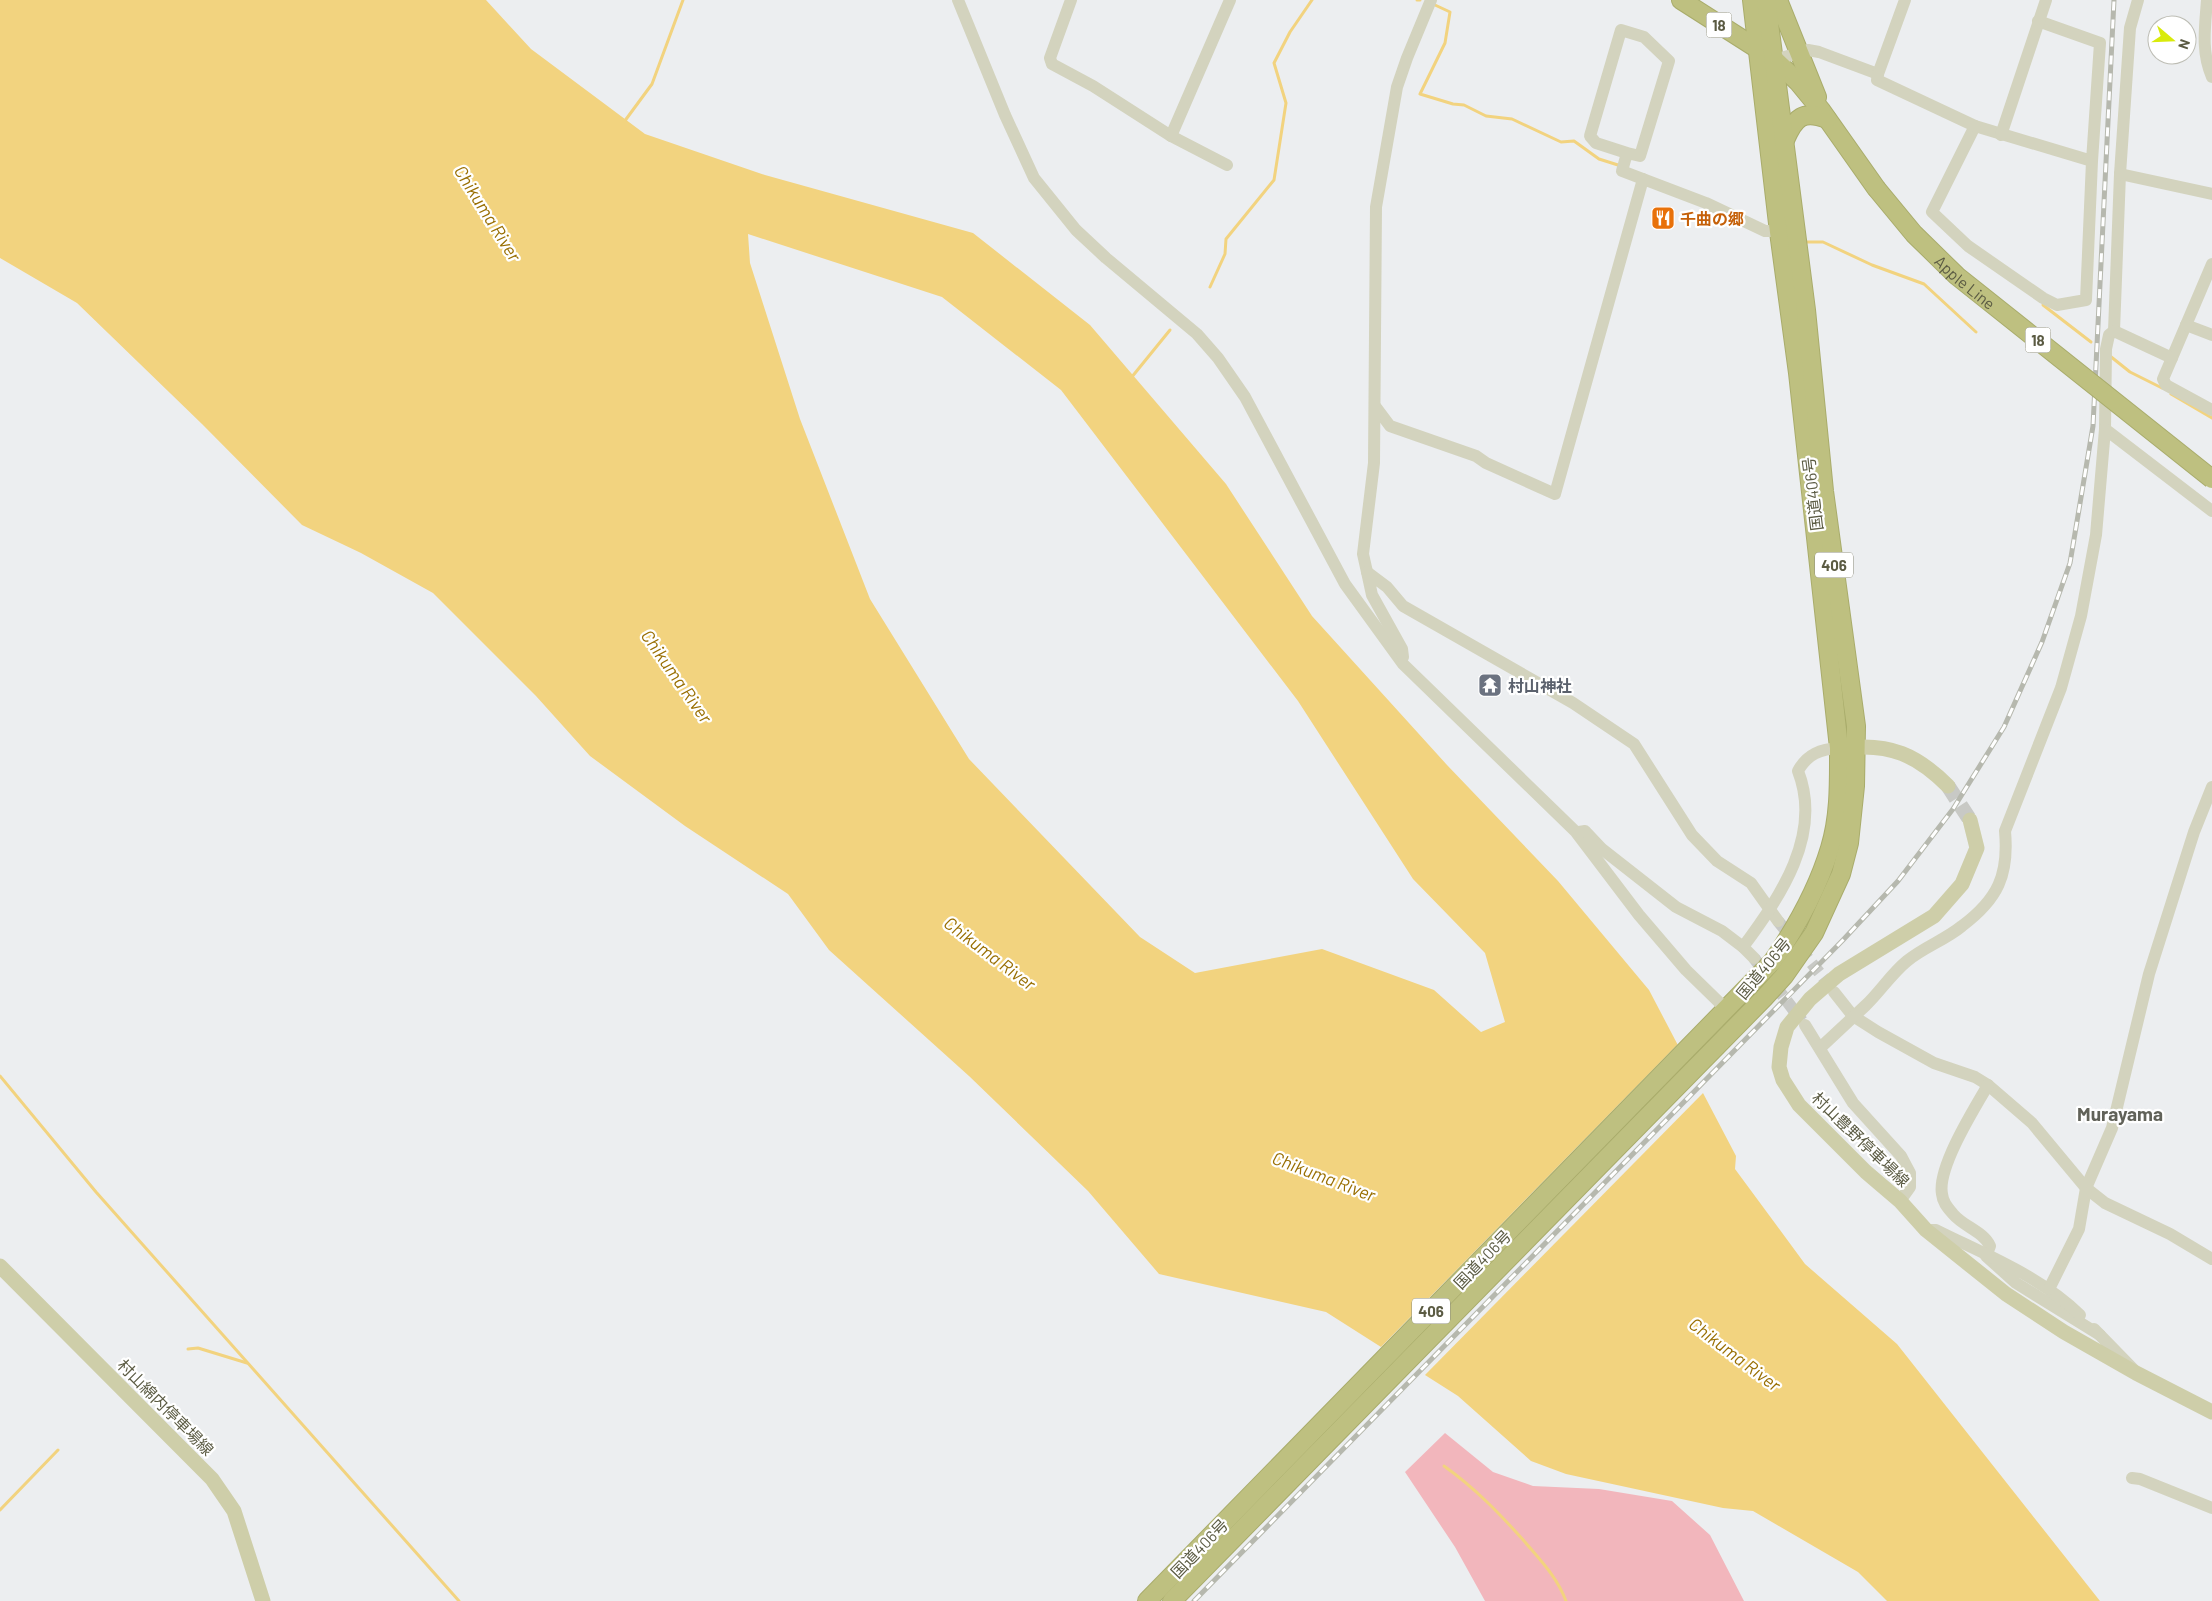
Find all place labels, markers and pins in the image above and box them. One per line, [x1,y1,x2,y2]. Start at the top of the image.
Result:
restaurant icon: 千曲の郷 [1650,205,1676,231]
place label: 千曲の郷 [1680,209,1744,228]
temple icon: 村山神社 [1477,672,1503,698]
place label: 村山神社 [1508,676,1572,695]

